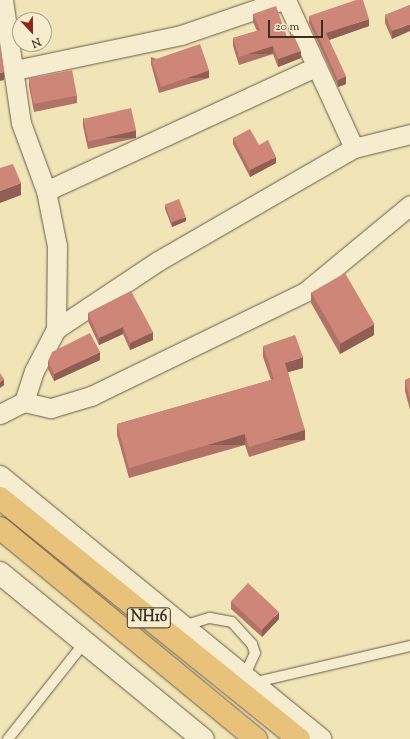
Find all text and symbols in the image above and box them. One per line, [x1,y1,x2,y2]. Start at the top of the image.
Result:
north arrow [12,12,52,52]
scale bar [270,12,325,38]
text: 20 m [275,18,299,36]
text: N [29,33,43,51]
road number: NH16 [126,605,172,631]

